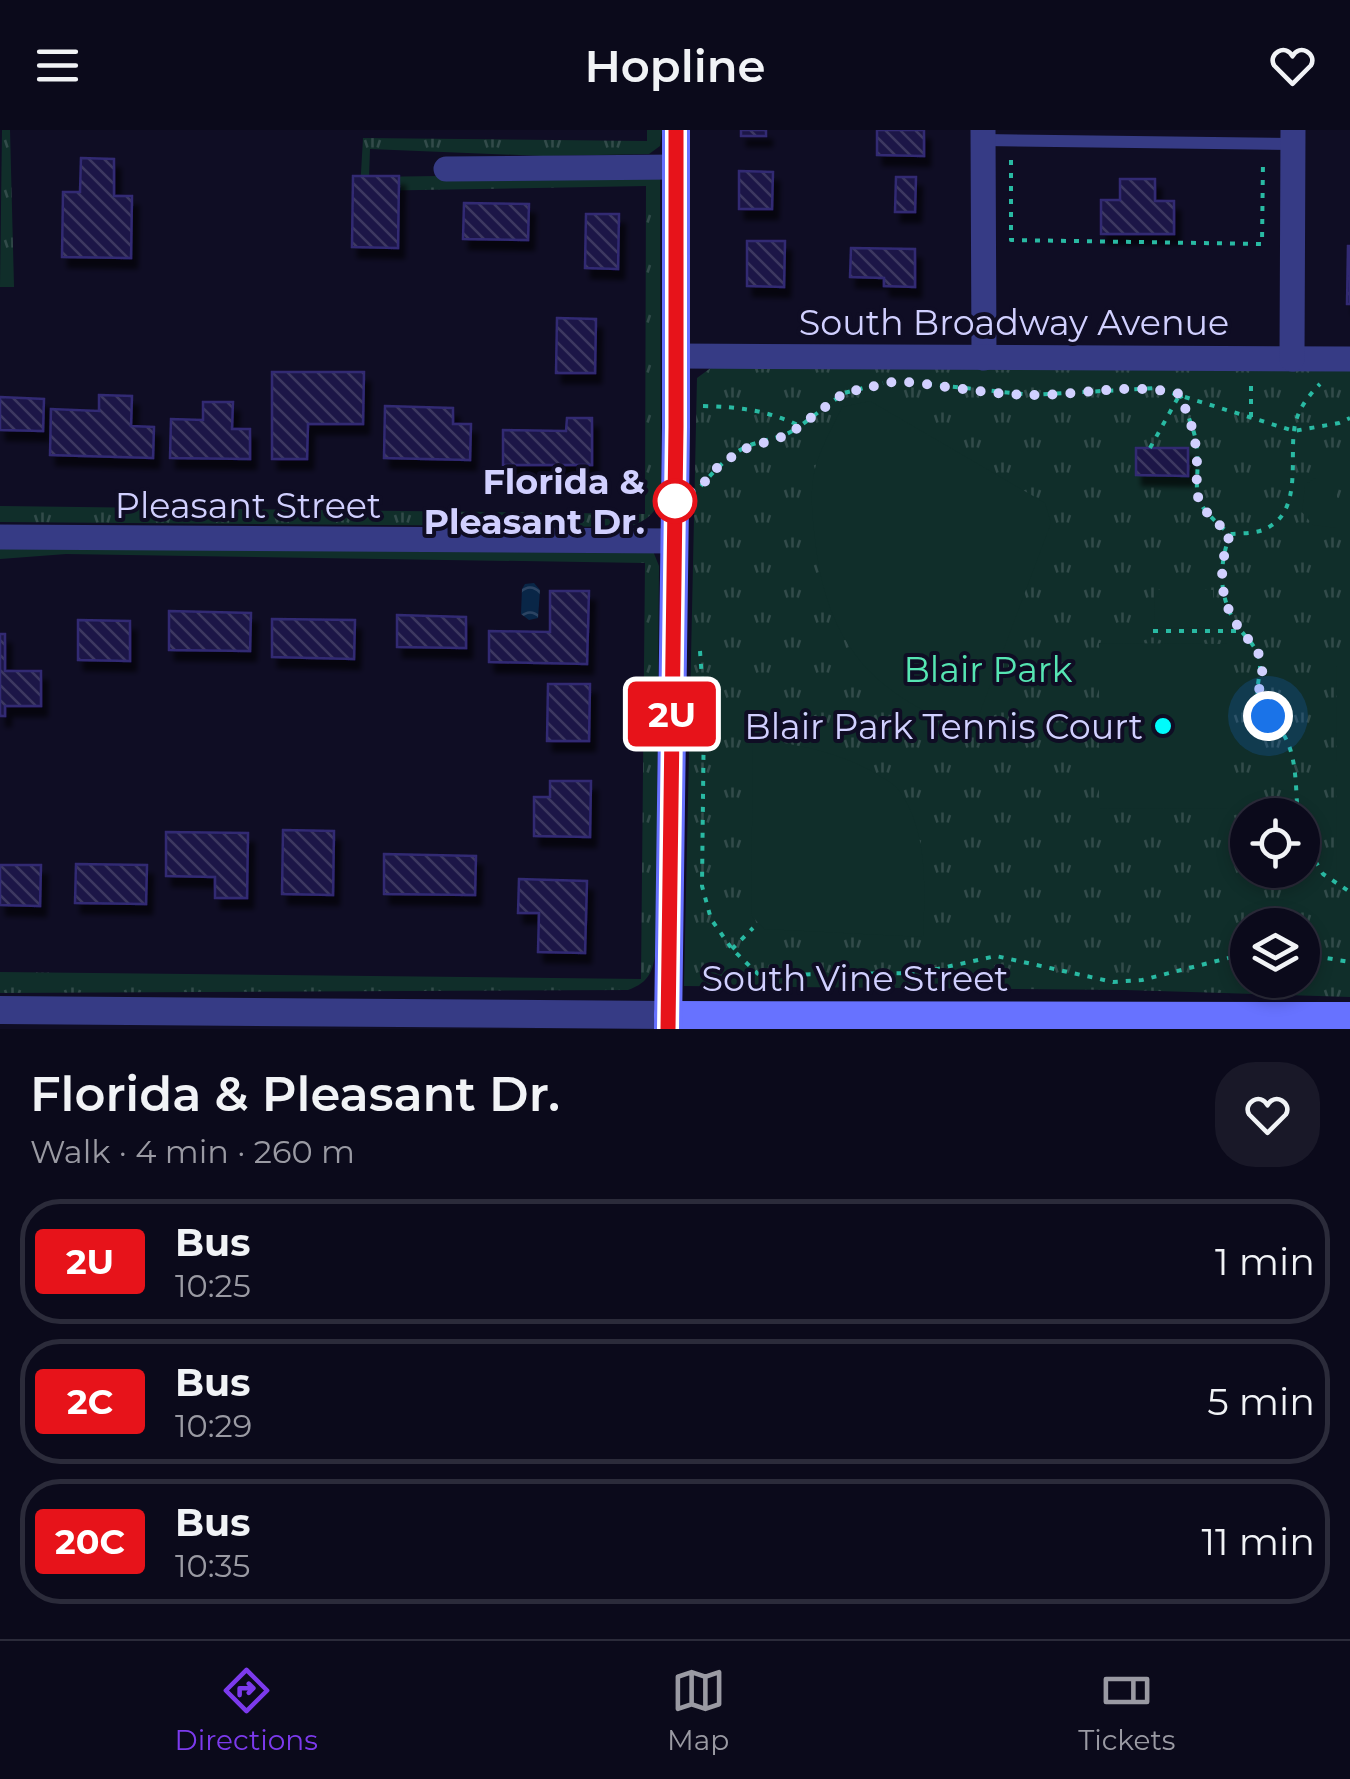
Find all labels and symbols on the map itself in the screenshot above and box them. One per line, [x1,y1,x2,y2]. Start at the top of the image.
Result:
street label: South Broadway Avenue [799,301,1229,344]
place label: Florida & Pleasant Dr. [423,460,645,543]
marker: Florida & Pleasant Dr. [654,480,696,522]
street label: Pleasant Street [115,484,381,527]
park label: Blair Park [903,648,1073,691]
line badge: 2U [627,682,717,746]
your location [1243,691,1293,741]
place label: Blair Park Tennis Court [744,705,1143,748]
marker: Blair Park Tennis Court [1152,715,1174,737]
street label: South Vine Street [701,957,1009,1000]

